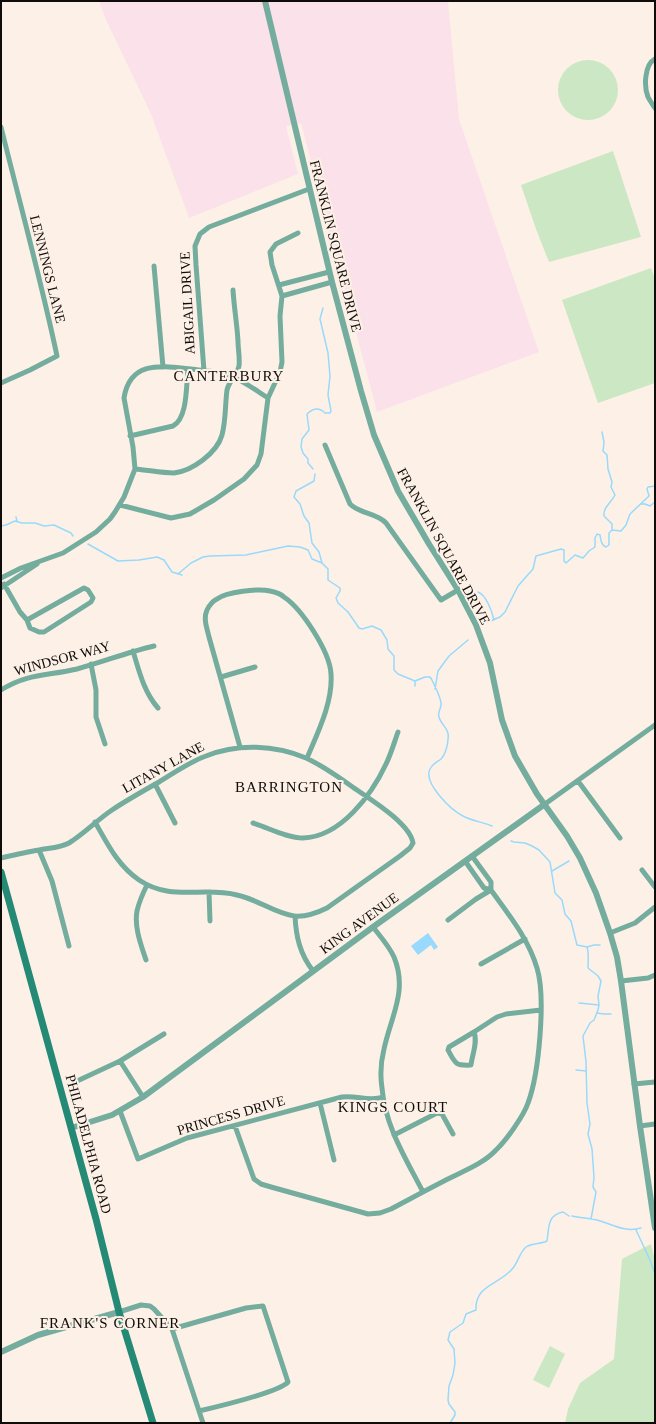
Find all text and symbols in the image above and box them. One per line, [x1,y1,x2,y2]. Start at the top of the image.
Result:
street label: FRANKLIN SQUARE DRIVE [307,159,364,334]
street label: LENNINGS LANE [27,214,68,325]
street label: ABIGAIL DRIVE [177,251,198,355]
district label: CANTERBURY [174,368,284,384]
street label: FRANKLIN SQUARE DRIVE [394,465,493,627]
street label: WINDSOR WAY [12,638,112,679]
street label: LITANY LANE [120,739,207,796]
district label: BARRINGTON [235,779,343,795]
street label: KING AVENUE [317,890,402,957]
street label: PHILADELPHIA ROAD [63,1073,114,1215]
street label: PRINCESS DRIVE [175,1093,287,1138]
district label: KINGS COURT [338,1099,448,1115]
district label: FRANK'S CORNER [40,1315,180,1331]

